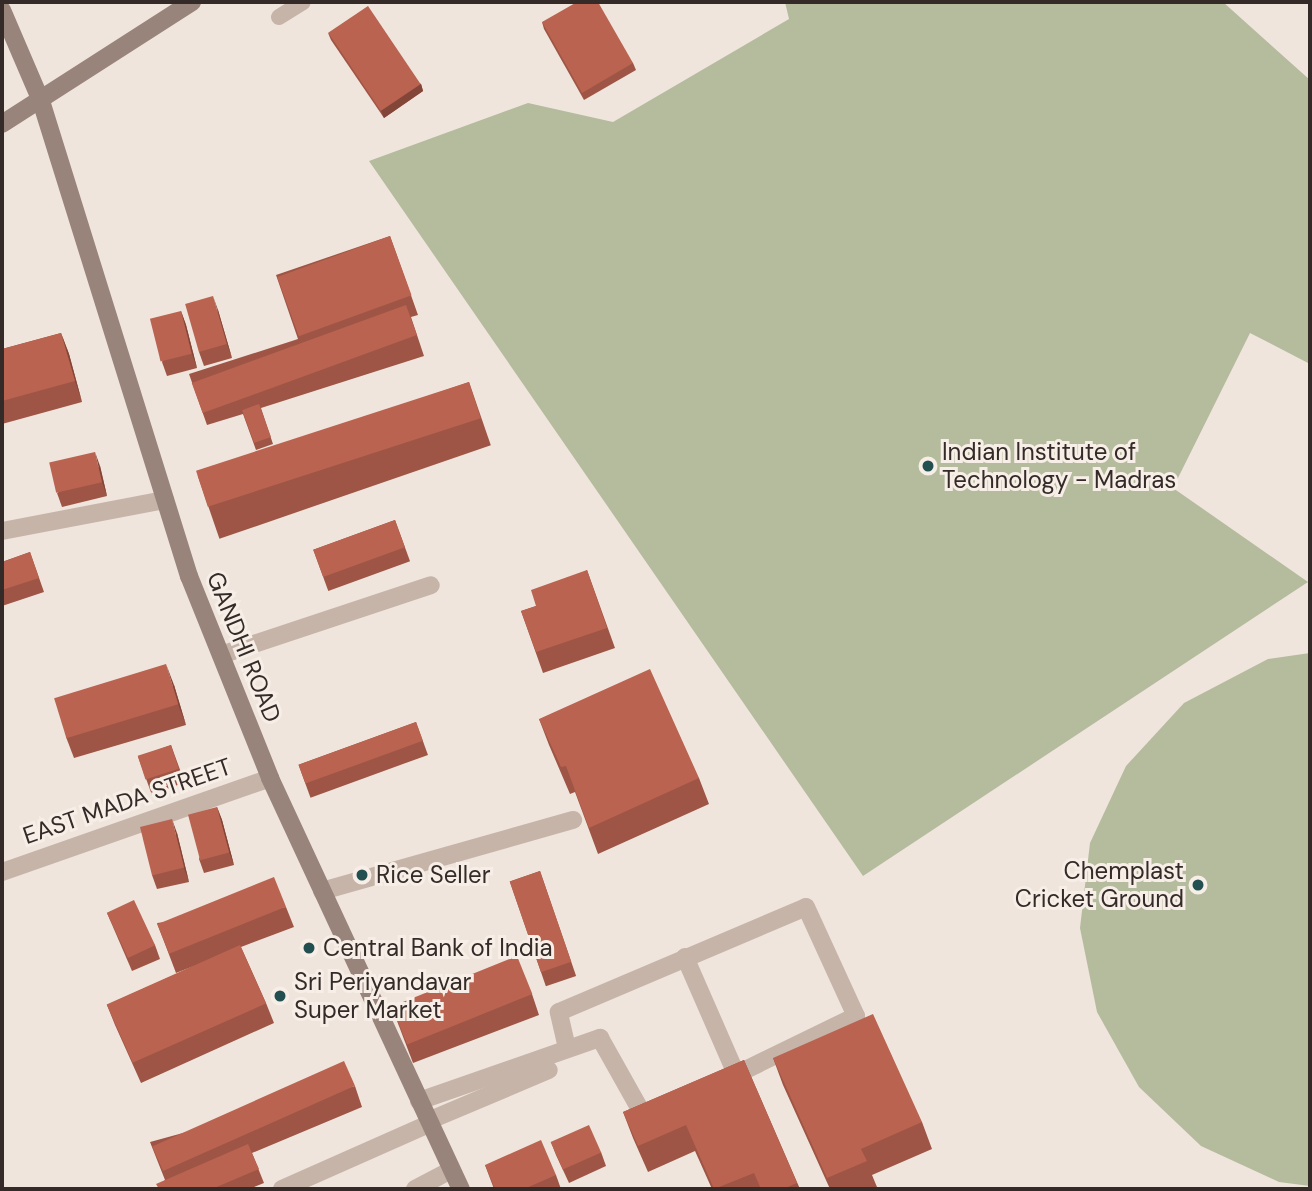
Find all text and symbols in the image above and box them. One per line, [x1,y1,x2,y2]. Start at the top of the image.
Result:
place label: Indian Institute of Technology - Madras [942,438,1176,494]
marker: Indian Institute of Technology - Madras [920,458,936,474]
street label: GANDHI ROAD [201,568,287,726]
street label: EAST MADA STREET [19,752,235,850]
place label: Chemplast Cricket Ground [1015,857,1184,913]
place label: Rice Seller [376,861,491,889]
marker: Rice Seller [354,867,370,883]
marker: Chemplast Cricket Ground [1190,877,1206,893]
place label: Central Bank of India [323,934,553,962]
marker: Central Bank of India [301,940,317,956]
place label: Sri Periyandavar Super Market [294,968,472,1024]
marker: Sri Periyandavar Super Market [272,988,288,1004]

